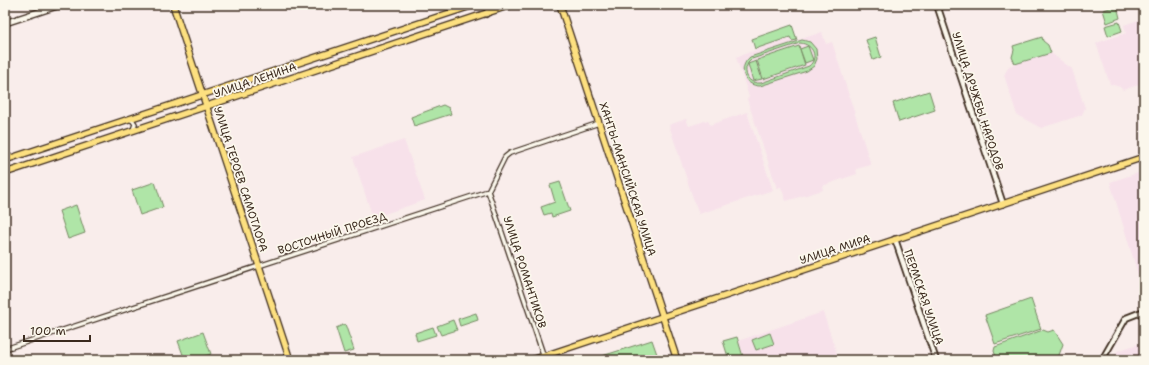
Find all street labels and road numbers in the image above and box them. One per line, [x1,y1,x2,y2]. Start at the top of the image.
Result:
street label: УЛИЦА ДРУЖБЫ НАРОДОВ [948,30,1007,173]
street label: УЛИЦА ЛЕНИНА [212,59,298,102]
street label: ХАНТЫ-МАНСИЙСКАЯ УЛИЦА [596,100,660,258]
street label: УЛИЦА ГЕРОЕВ САМОТЛОРА [210,105,271,254]
street label: ВОСТОЧНЫЙ ПРОЕЗД [276,208,389,258]
street label: УЛИЦА РОМАНТИКОВ [499,214,550,331]
street label: УЛИЦА МИРА [798,231,872,268]
street label: ПЕРМСКАЯ УЛИЦА [900,247,947,347]

